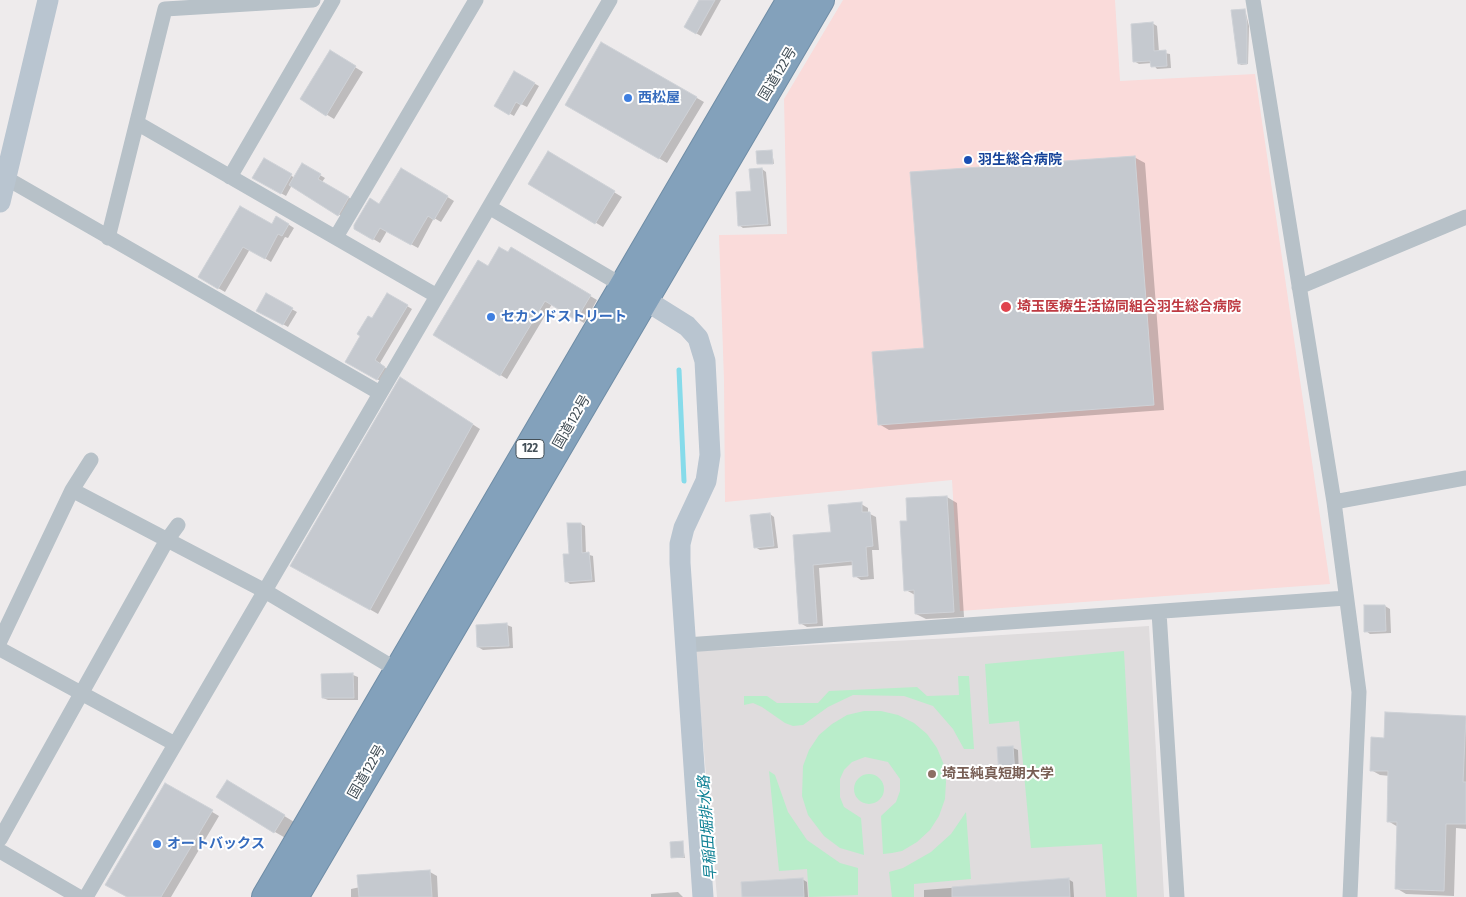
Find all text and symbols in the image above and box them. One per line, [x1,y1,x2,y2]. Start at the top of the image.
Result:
street label: 国道122号 [755,44,801,104]
place label: 西松屋 [638,90,680,106]
marker: 西松屋 [622,92,634,104]
place label: 羽生総合病院 [978,152,1062,168]
marker: 羽生総合病院 [962,154,974,166]
place label: 埼玉医療生活協同組合羽生総合病院 [1017,299,1241,315]
marker: 埼玉医療生活協同組合羽生総合病院 [999,300,1013,314]
place label: セカンドストリート [501,309,627,325]
marker: セカンドストリート [485,311,497,323]
street label: 国道122号 [550,392,594,452]
road number: 122 [516,439,544,458]
street label: 国道122号 [345,742,389,802]
place label: 埼玉純真短期大学 [942,766,1054,782]
marker: 埼玉純真短期大学 [926,768,938,780]
water label: 早稲田堀排水路 [695,775,721,881]
place label: オートバックス [167,836,265,852]
marker: オートバックス [151,838,163,850]

